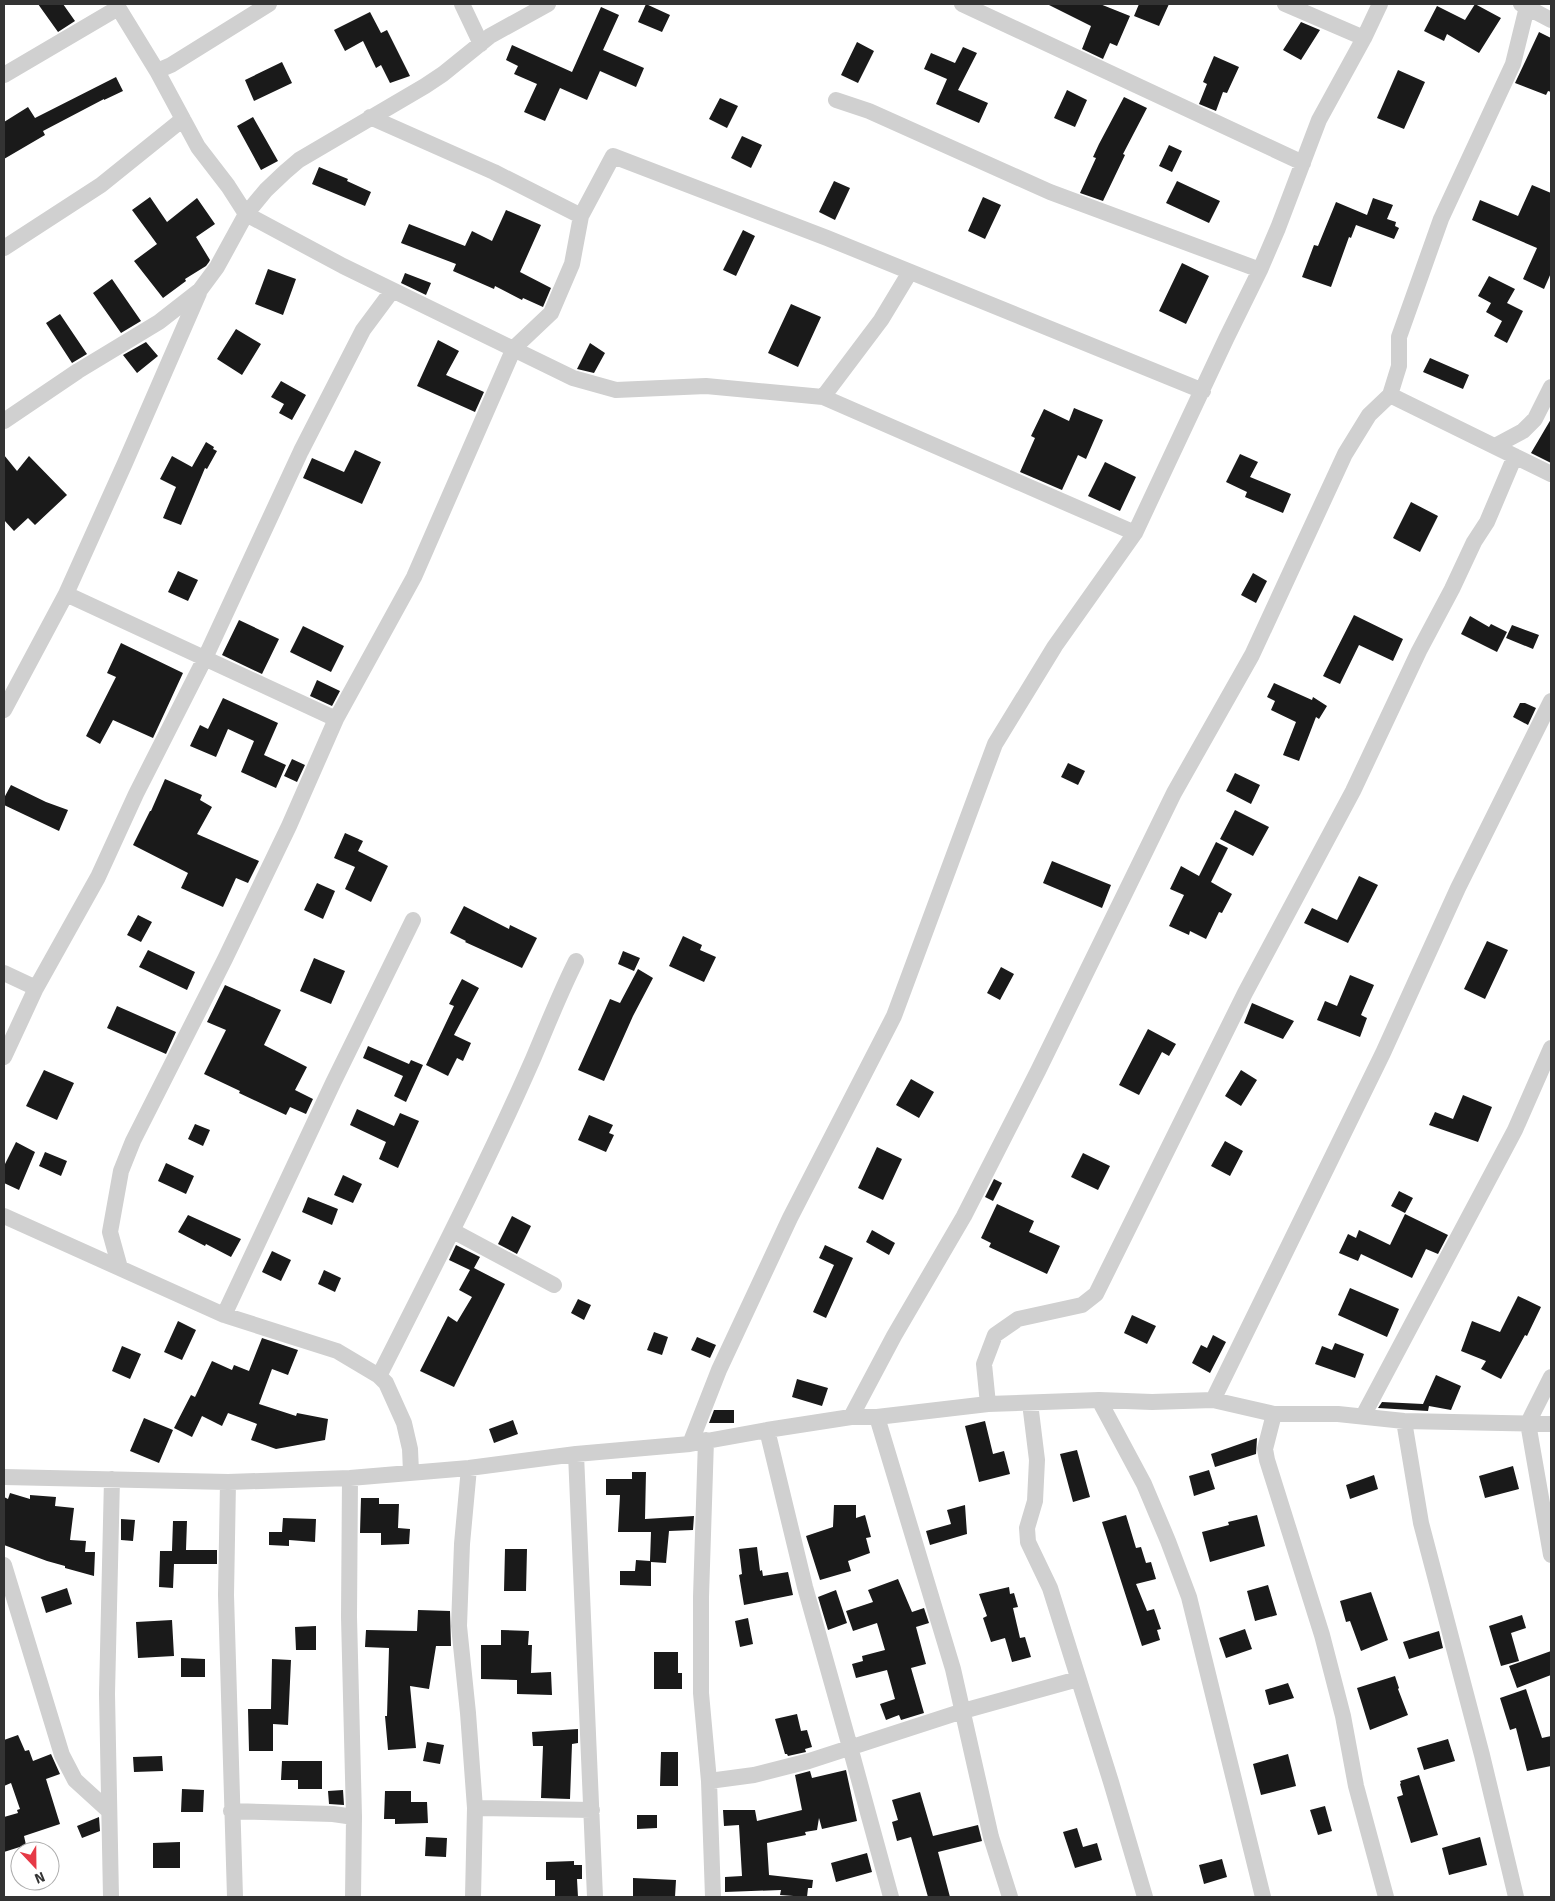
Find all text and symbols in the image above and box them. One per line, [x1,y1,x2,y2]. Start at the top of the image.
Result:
north arrow [10,1841,60,1891]
text: N [32,1868,47,1887]

